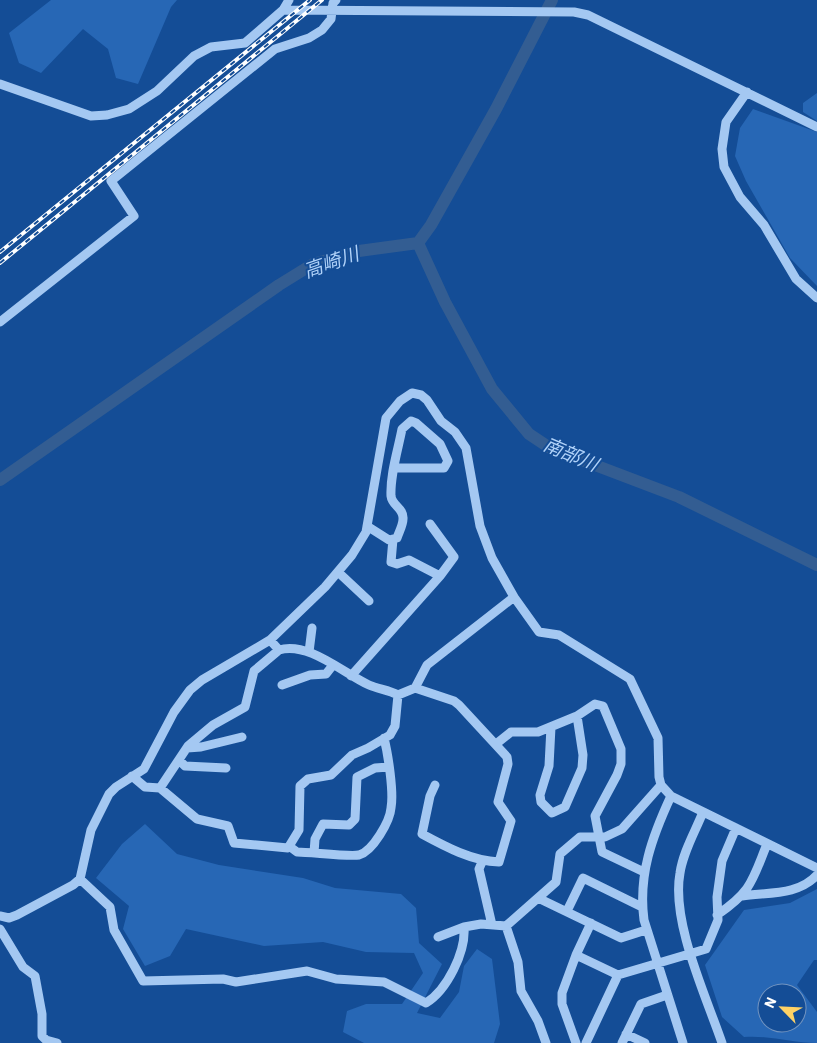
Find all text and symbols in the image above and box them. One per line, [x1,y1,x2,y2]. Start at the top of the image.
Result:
water label: 高崎川 [300,241,364,283]
water label: 南部川 [540,432,604,477]
north arrow [757,983,807,1033]
text: N [760,994,780,1011]

